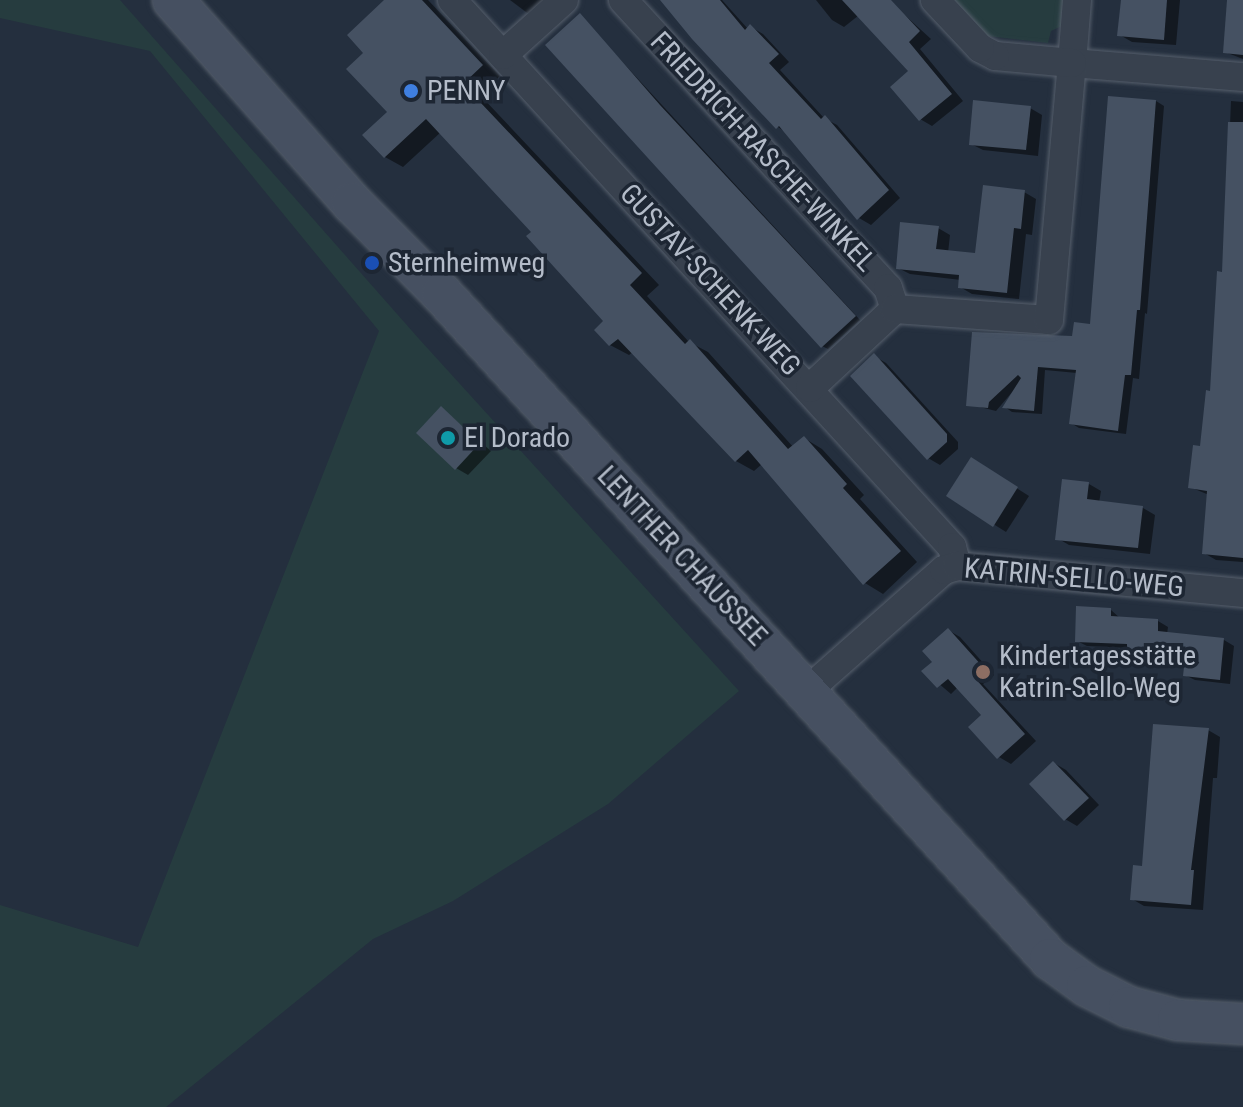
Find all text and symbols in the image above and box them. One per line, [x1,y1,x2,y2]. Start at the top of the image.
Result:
street label: FRIEDRICH-RASCHE-WINKEL [643,25,883,279]
place label: PENNY [427,74,505,108]
marker: PENNY [402,82,420,100]
street label: GUSTAV-SCHENK-WEG [613,177,807,383]
place label: Sternheimweg [388,246,545,280]
marker: Sternheimweg [363,254,381,272]
place label: El Dorado [464,421,570,455]
marker: El Dorado [439,429,457,447]
street label: LENTHER CHAUSSEE [590,459,774,653]
street label: KATRIN-SELLO-WEG [963,552,1185,604]
place label: Kindertagesstätte Katrin-Sello-Weg [999,639,1196,705]
marker: Kindertagesstätte Katrin-Sello-Weg [974,663,992,681]

